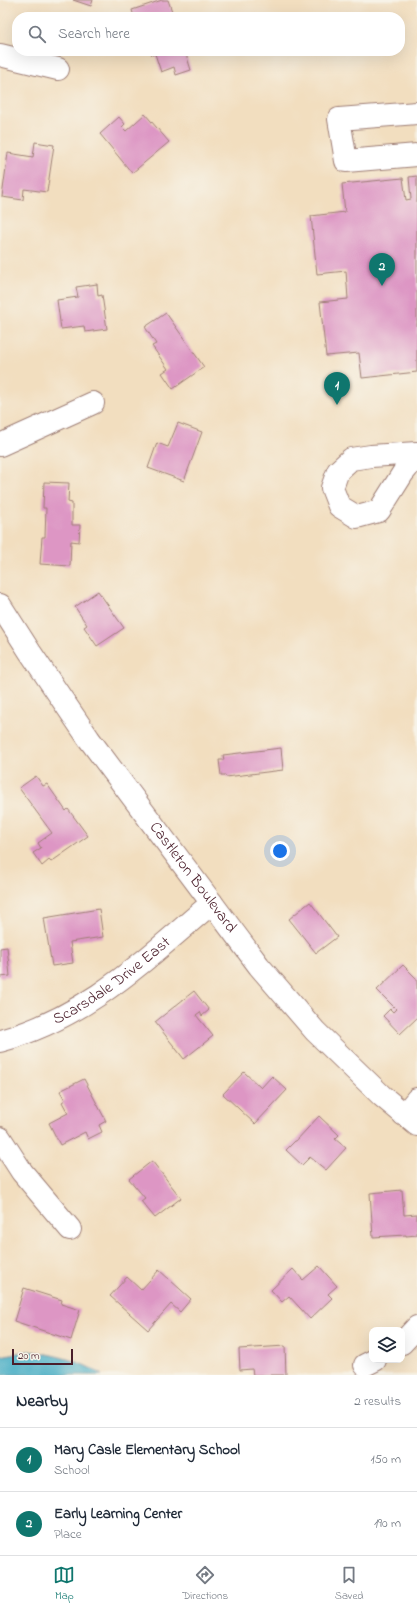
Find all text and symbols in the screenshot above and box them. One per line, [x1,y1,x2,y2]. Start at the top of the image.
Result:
search box [12,12,405,56]
icon: search [26,23,48,45]
text: Search here [58,23,130,45]
pin: 2 [369,253,395,286]
pin: 1 [324,372,350,405]
street label: Castleton Boulevard [143,817,242,938]
your location [270,841,290,861]
street label: Scarsdale Drive East [49,931,177,1031]
map controls [369,1327,405,1363]
button: layers [369,1327,405,1363]
scale bar [12,1347,73,1366]
text: 20 m [18,1348,40,1364]
text: Nearby [16,1389,68,1414]
text: 2 results [354,1392,401,1411]
text: Mary Casle Elementary School [54,1439,240,1461]
text: 1 [27,1450,31,1469]
text: 150 m [370,1450,401,1469]
text: School [54,1461,90,1480]
text: Early Learning Center [54,1503,182,1525]
text: 2 [26,1514,32,1533]
text: 190 m [374,1514,401,1533]
text: Place [54,1525,82,1544]
tab: Map [53,1564,75,1604]
tab: Directions [182,1564,228,1604]
tab: Saved [335,1564,364,1604]

